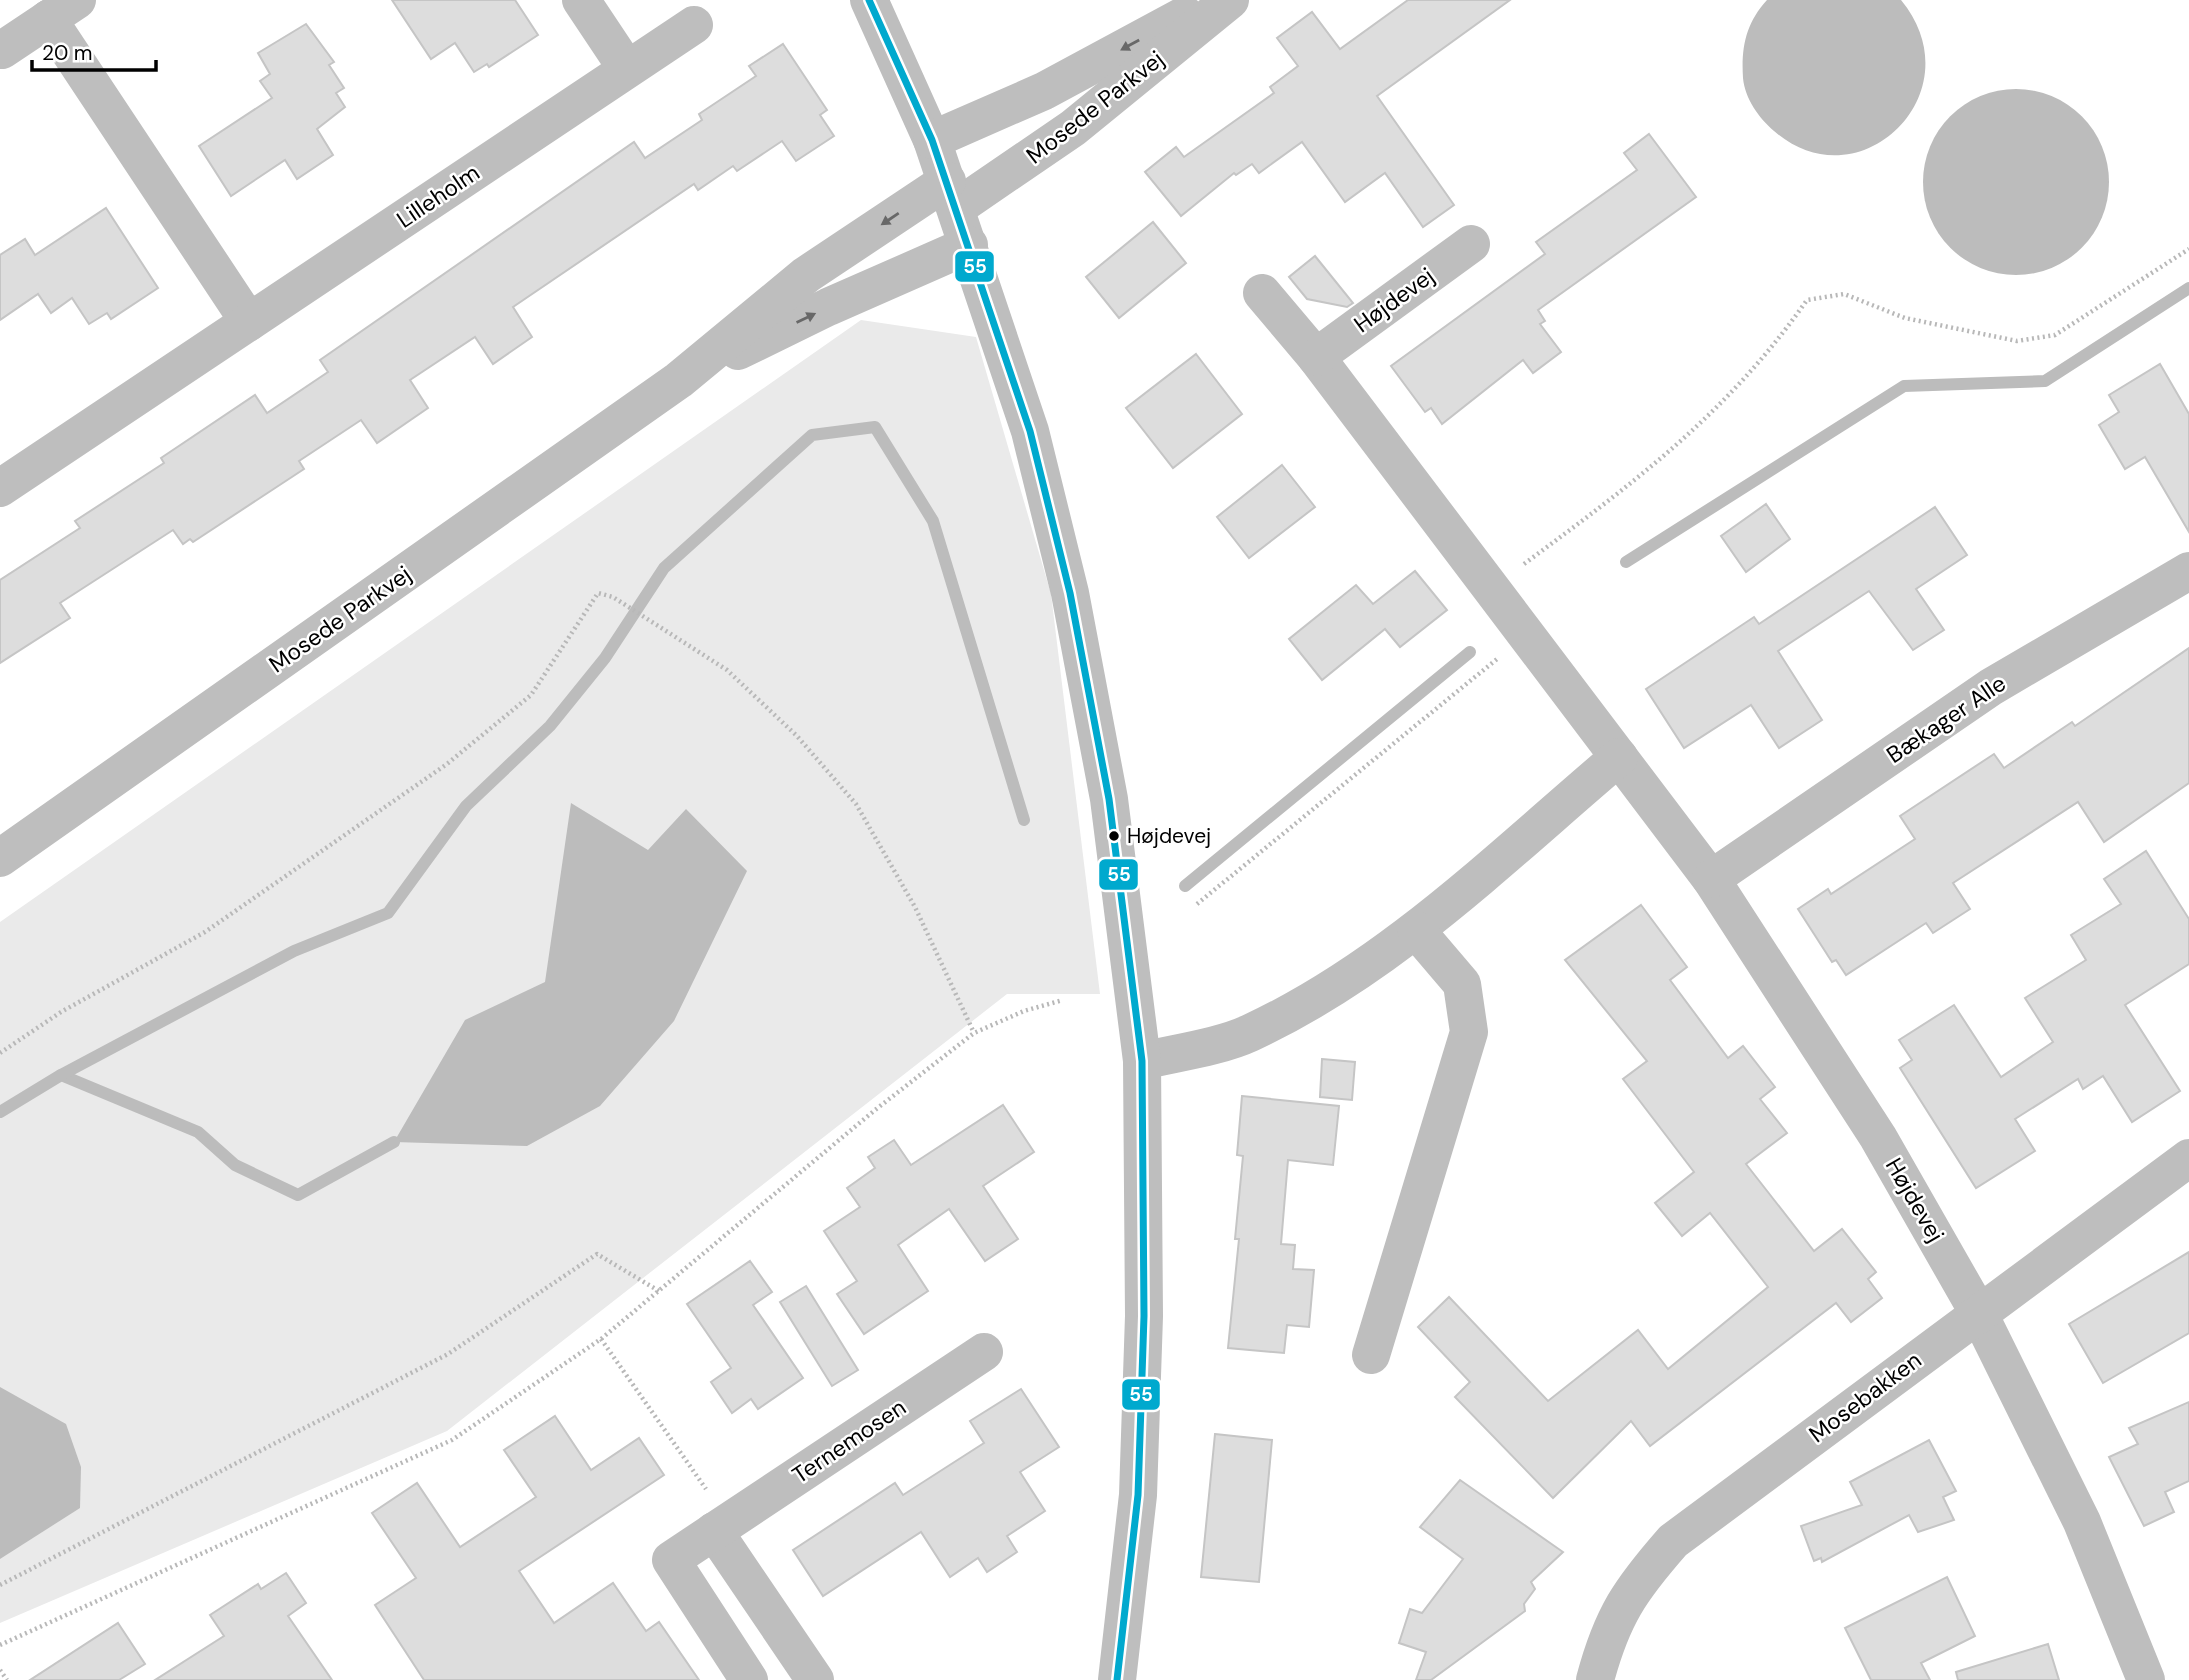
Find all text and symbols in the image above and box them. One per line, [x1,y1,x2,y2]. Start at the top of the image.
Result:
scale bar [32,28,156,72]
text: 20 m [42,39,93,67]
one-way arrow [1120,39,1139,51]
street label: Mosede Parkvej [1020,44,1170,170]
street label: Lilleholm [391,157,485,235]
one-way arrow [881,212,899,226]
line badge: 55 [954,250,995,283]
text: 55 [963,254,987,279]
street label: Højdevej [1348,261,1440,339]
one-way arrow [796,312,816,323]
street label: Mosede Parkvej [263,559,417,679]
street label: Bækager Alle [1881,668,2011,770]
place label: Højdevej [1127,822,1211,850]
marker: Højdevej [1107,829,1121,843]
line badge: 55 [1098,858,1139,891]
text: 55 [1107,862,1131,887]
street label: Højdevej [1879,1153,1951,1247]
street label: Mosebakken [1803,1345,1927,1449]
line badge: 55 [1121,1378,1161,1411]
text: 55 [1129,1382,1153,1407]
street label: Ternemosen [786,1392,912,1490]

